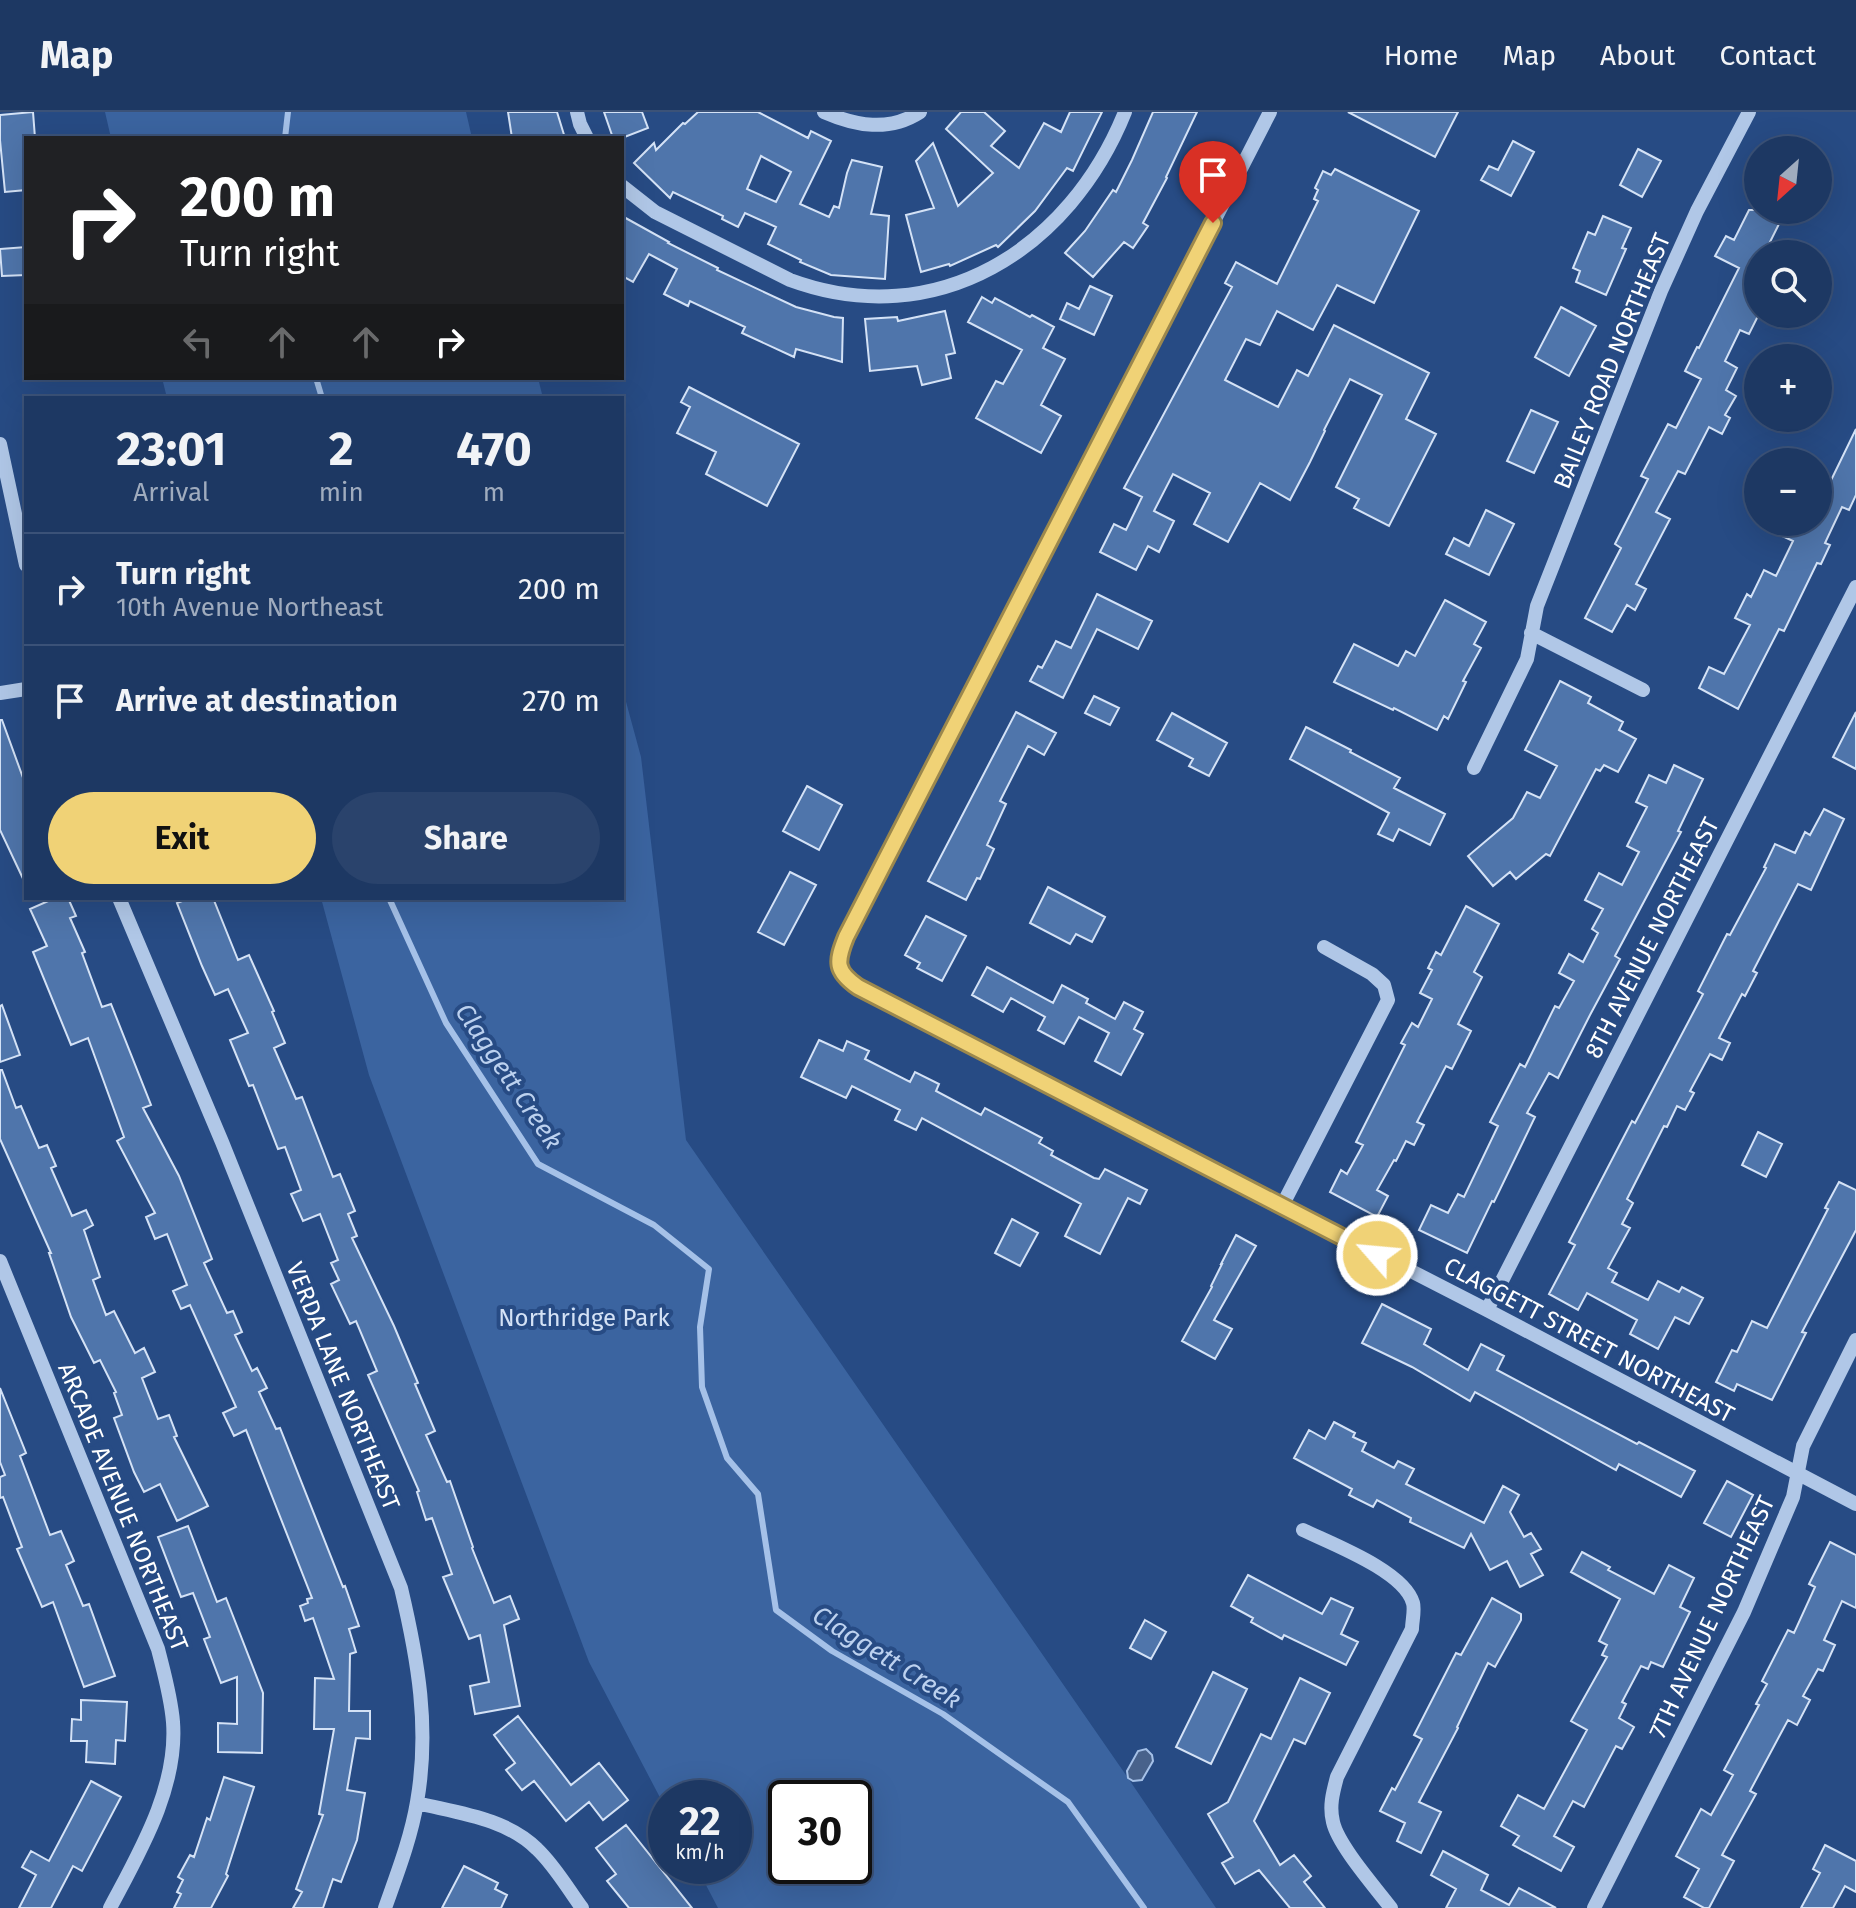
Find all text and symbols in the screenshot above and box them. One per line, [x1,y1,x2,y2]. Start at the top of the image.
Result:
text: Map [40,32,113,78]
text: Home [1384,39,1458,72]
text: Map [1502,39,1556,72]
text: About [1600,39,1675,72]
text: Contact [1719,39,1816,72]
north arrow [1744,136,1832,224]
map controls [1744,136,1832,536]
pin [1179,141,1247,223]
icon: arrive [1191,153,1235,197]
text: 200 m [180,164,335,231]
icon: right [48,168,152,272]
street label: BAILEY ROAD NORTHEAST [1548,229,1676,493]
text: Turn right [180,232,340,276]
button: search [1744,240,1832,328]
icon: left [176,320,220,364]
icon: ahead [260,320,304,364]
icon: ahead [344,320,388,364]
icon: right [428,320,472,364]
button: + [1744,344,1832,432]
text: 23:01 [116,420,227,478]
text: 2 [329,420,354,478]
text: 470 [456,420,532,478]
button: − [1744,448,1832,536]
text: Arrival [133,477,210,508]
text: min [319,477,364,508]
text: m [483,477,505,508]
text: Turn right [116,556,251,592]
icon: right [48,567,92,611]
text: 200 m [518,571,600,607]
text: 10th Avenue Northeast [116,592,383,623]
icon: arrive [48,679,92,723]
text: Arrive at destination [116,683,398,719]
text: 270 m [522,683,600,719]
button: Exit [48,792,316,884]
button: Share [332,792,600,884]
street label: 8TH AVENUE NORTHEAST [1579,813,1725,1063]
water label: Claggett Creek [448,997,569,1155]
position arrow [1335,1213,1419,1297]
street label: CLAGGETT STREET NORTHEAST [1439,1251,1739,1429]
street label: VERDA LANE NORTHEAST [280,1258,406,1514]
park label: Northridge Park [498,1304,670,1332]
street label: ARCADE AVENUE NORTHEAST [52,1359,194,1656]
street label: 7TH AVENUE NORTHEAST [1643,1491,1781,1743]
water label: Claggett Creek [807,1599,967,1715]
speed limit sign: 30 [768,1780,872,1884]
text: 22 [679,1798,721,1846]
text: km/h [675,1840,725,1864]

